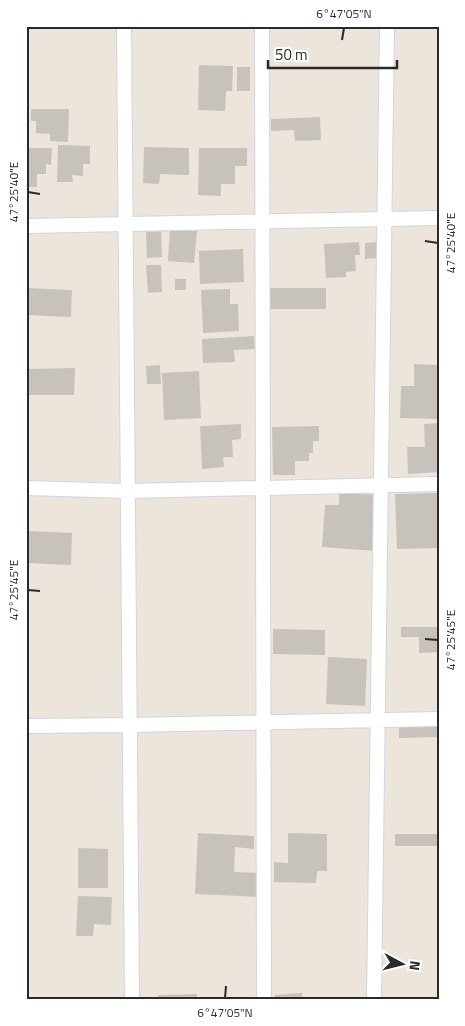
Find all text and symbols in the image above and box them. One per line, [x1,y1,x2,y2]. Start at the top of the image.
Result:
text: 6°47'05"N [316,4,372,23]
scale bar [268,38,396,70]
text: 50 m [275,43,308,66]
text: 47°25'40"E [4,161,23,222]
text: 47°25'40"E [441,212,460,273]
text: 47°25'45"E [4,559,23,620]
text: 47°25'45"E [441,609,460,670]
north arrow [378,938,428,988]
text: N [404,960,426,972]
text: 6°47'05"N [197,1003,253,1022]

